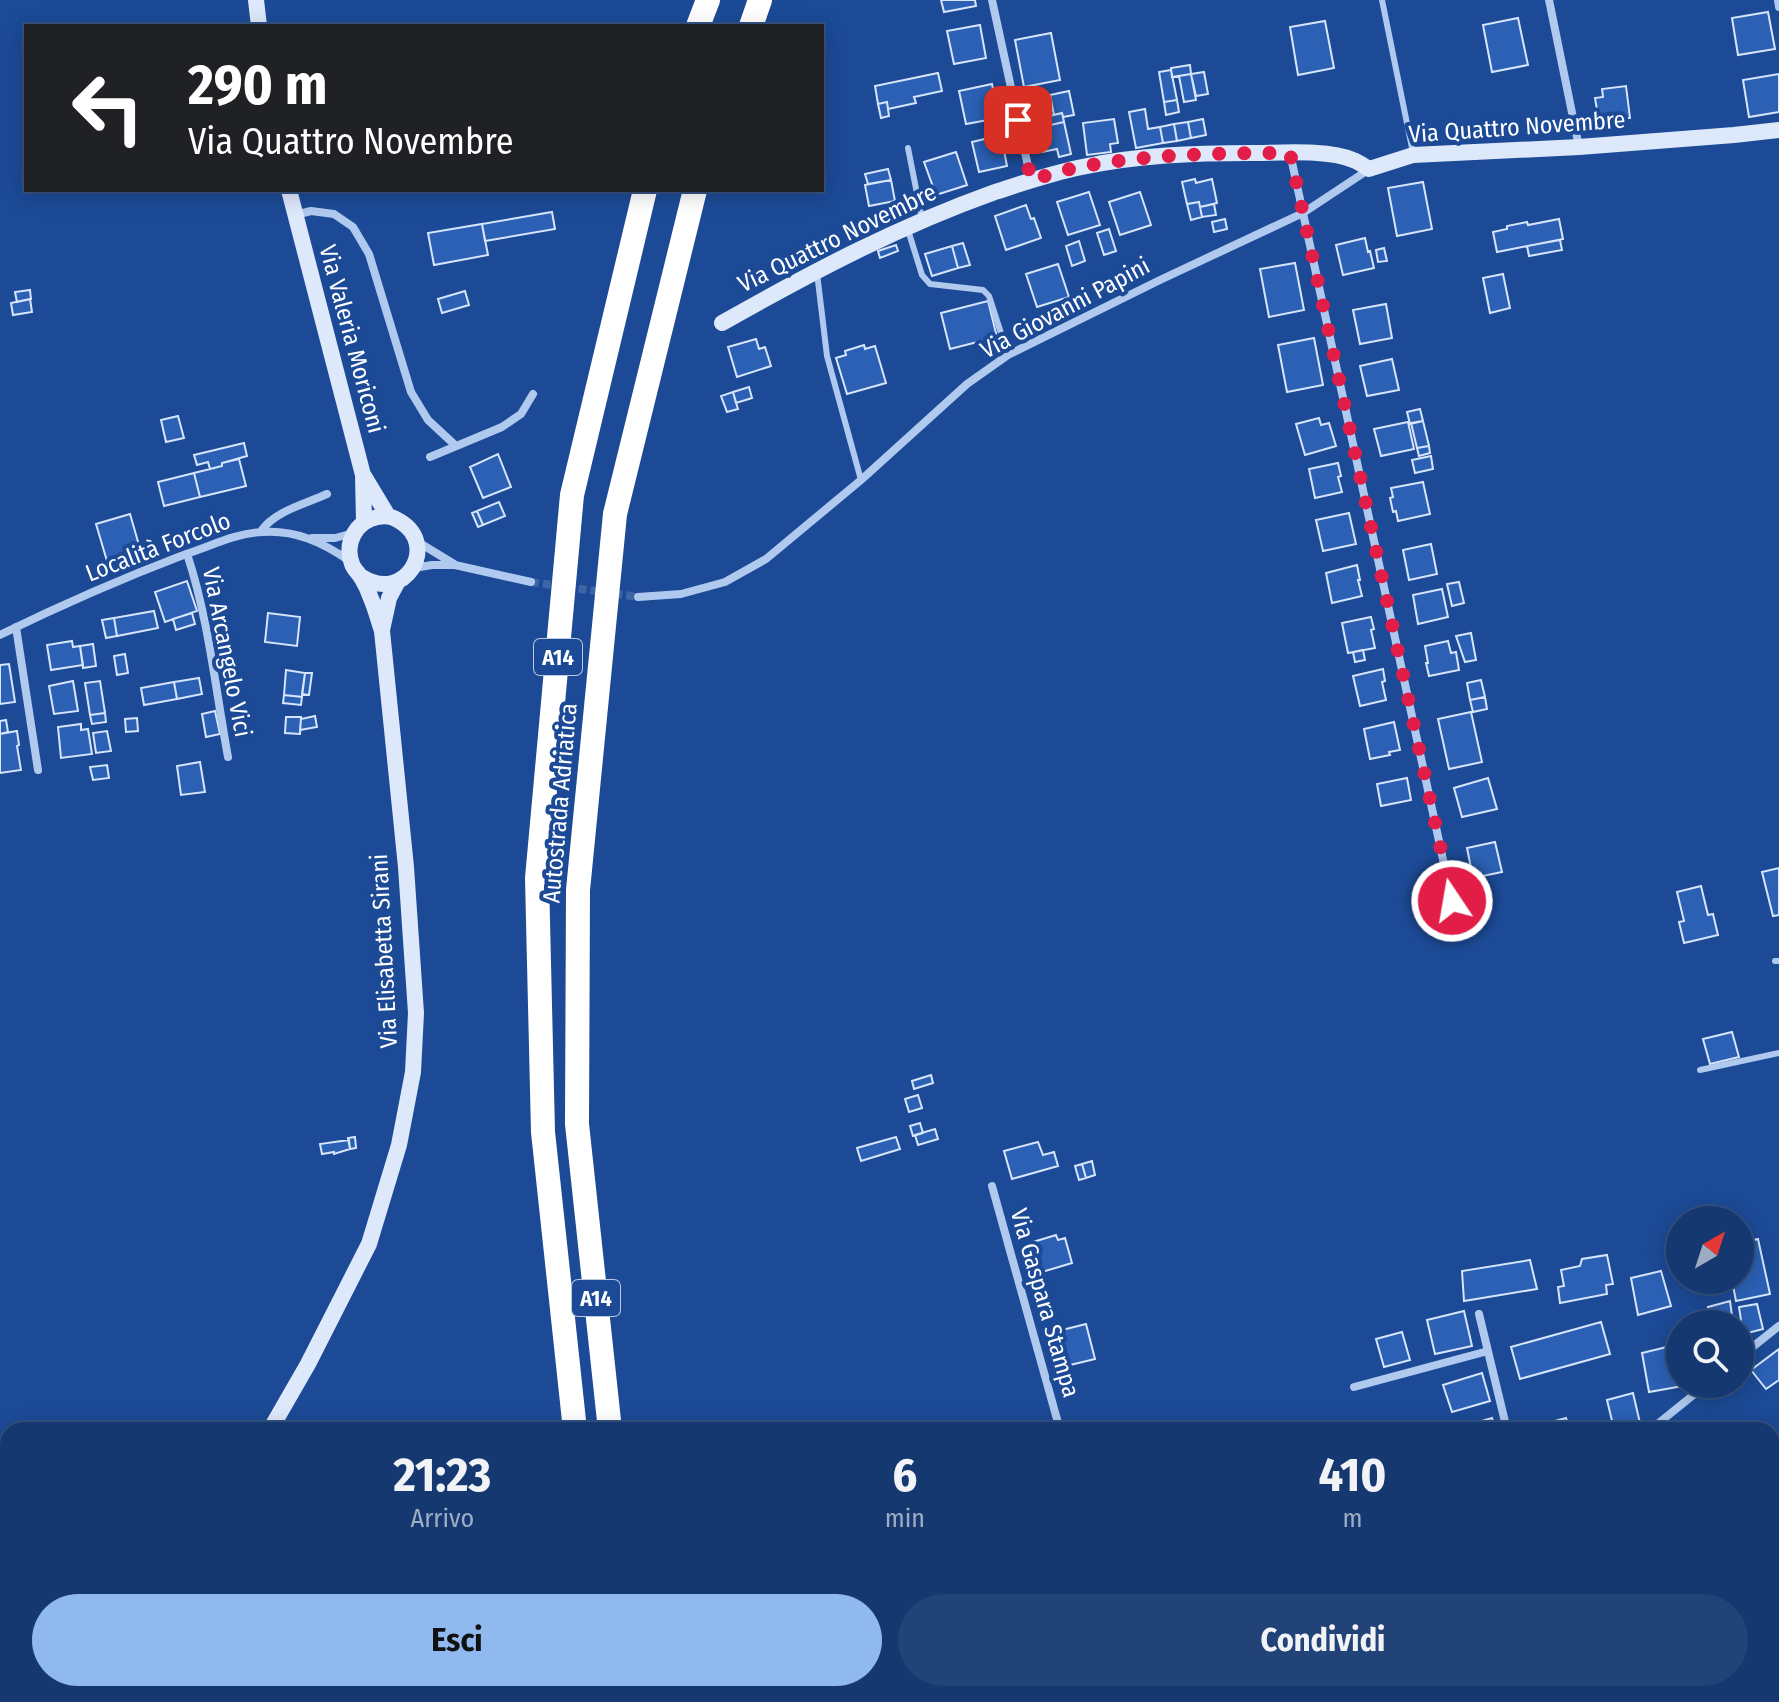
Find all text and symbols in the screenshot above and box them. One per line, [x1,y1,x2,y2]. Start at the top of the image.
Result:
text: 290 m [188,52,328,119]
icon: left [56,56,160,160]
pin [984,86,1052,154]
icon: arrive [996,98,1040,142]
street label: Via Quattro Novembre [1408,105,1626,149]
text: Via Quattro Novembre [188,120,514,164]
street label: Via Quattro Novembre [733,178,941,298]
street label: Via Valeria Moriconi [313,242,391,436]
street label: Via Giovanni Papini [976,252,1154,364]
street label: Località Forcolo [82,507,234,587]
street label: Via Arcangelo Vici [197,565,257,739]
road number: A14 [534,639,582,675]
street label: Autostrada Adriatica [537,702,583,904]
street label: Via Elisabetta Sirani [365,853,403,1049]
position arrow [1410,859,1494,943]
street label: Via Gaspara Stampa [1005,1206,1085,1400]
north arrow [1666,1206,1754,1294]
map controls [1666,1206,1754,1398]
road number: A14 [572,1280,620,1316]
button: search [1666,1310,1754,1398]
text: 21:23 [394,1446,491,1504]
text: 6 [892,1446,917,1504]
text: 410 [1318,1446,1386,1504]
text: Arrivo [411,1503,474,1534]
text: min [885,1503,925,1534]
text: m [1342,1503,1362,1534]
button: Esci [32,1594,882,1686]
button: Condividi [898,1594,1748,1686]

